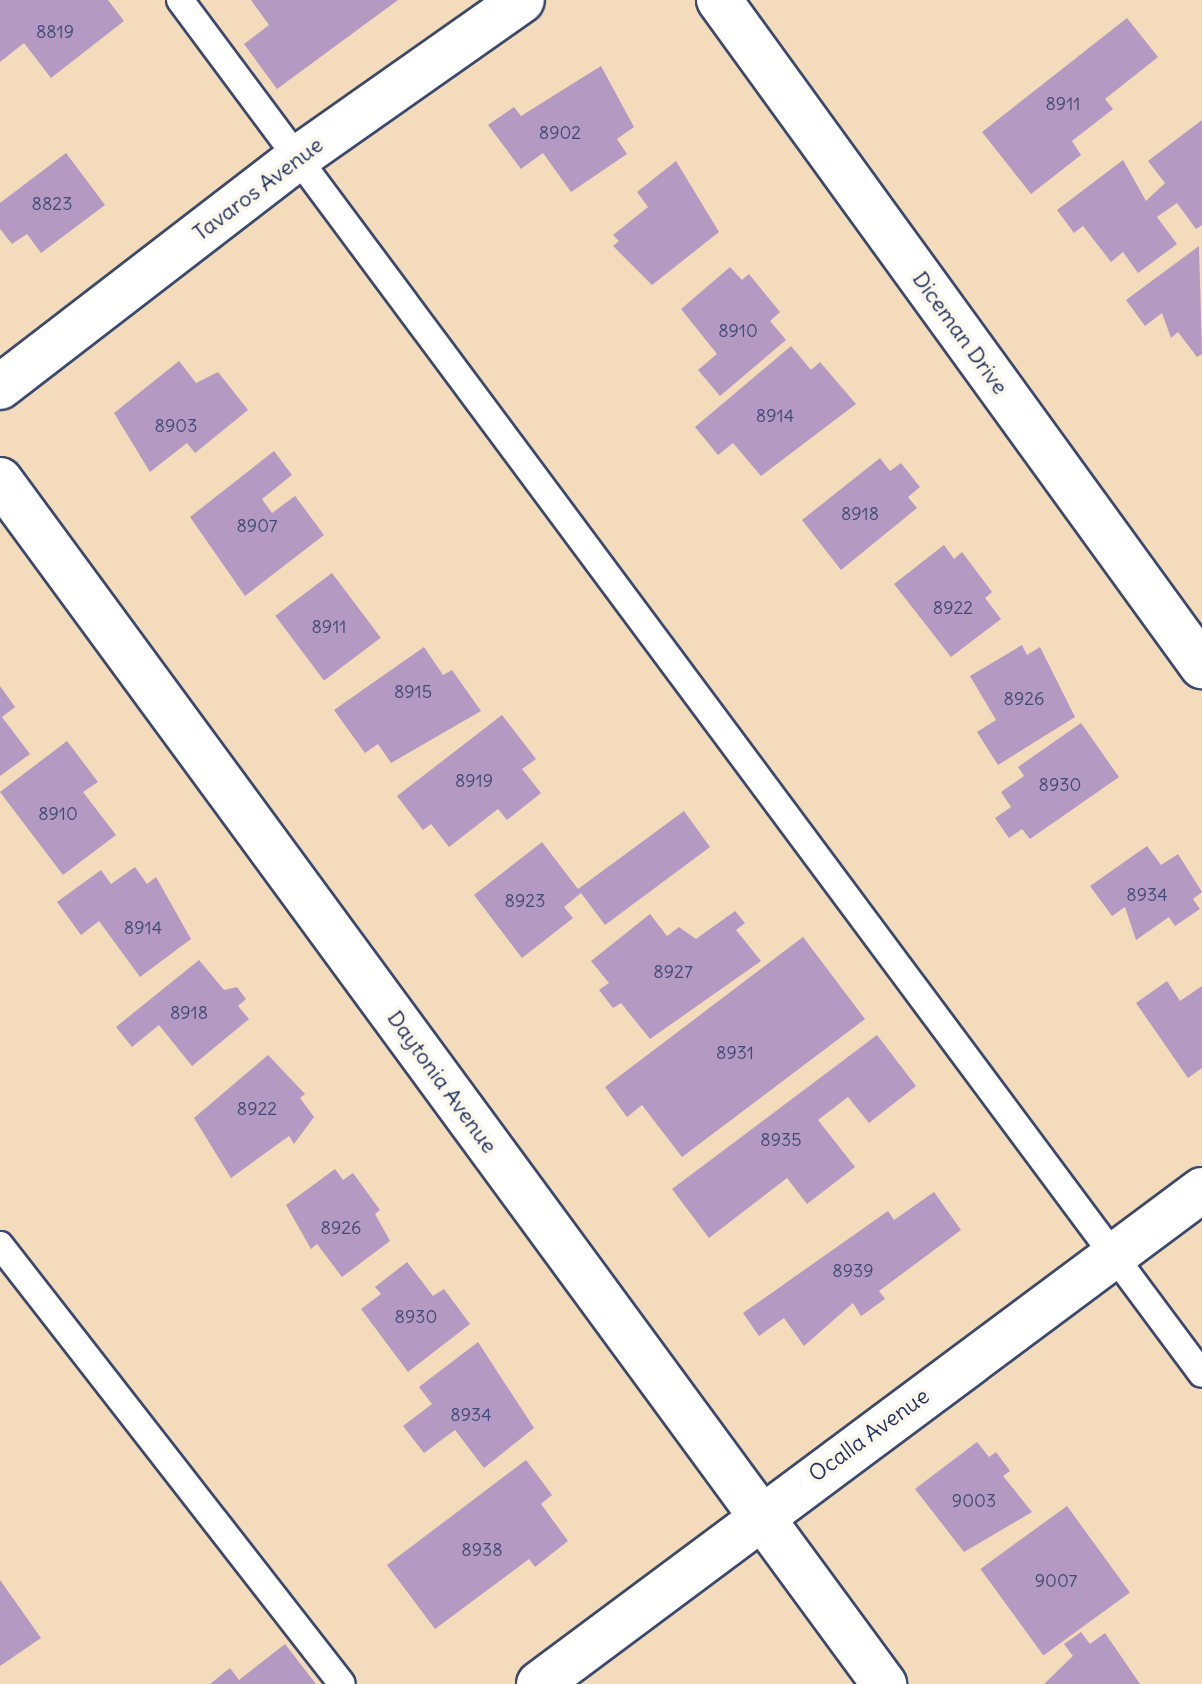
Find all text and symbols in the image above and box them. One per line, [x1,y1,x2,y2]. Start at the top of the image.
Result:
house number: 8819 [36,21,74,43]
house number: 8911 [1045,93,1081,115]
house number: 8902 [539,122,581,144]
street label: Tavaros Avenue [188,132,328,246]
house number: 8823 [32,193,72,215]
street label: Diceman Drive [907,267,1013,399]
house number: 8910 [718,320,758,342]
house number: 8914 [756,405,794,427]
house number: 8903 [155,415,197,437]
house number: 8918 [841,503,879,525]
house number: 8907 [236,515,278,537]
house number: 8922 [933,597,973,619]
house number: 8911 [311,616,347,638]
house number: 8915 [394,681,432,703]
house number: 8926 [1004,688,1044,710]
house number: 8919 [455,770,493,792]
house number: 8930 [1039,774,1081,796]
house number: 8910 [38,803,78,825]
house number: 8934 [1126,884,1168,906]
house number: 8923 [505,890,545,912]
house number: 8914 [124,917,162,939]
house number: 8927 [653,961,693,983]
house number: 8918 [170,1002,208,1024]
street label: Daytonia Avenue [381,1006,503,1158]
house number: 8931 [716,1042,754,1064]
house number: 8922 [237,1098,277,1120]
house number: 8935 [760,1129,802,1151]
house number: 8926 [321,1217,361,1239]
house number: 8939 [832,1260,874,1282]
house number: 8930 [395,1306,437,1328]
street label: Ocalla Avenue [804,1383,934,1487]
house number: 8934 [450,1404,492,1426]
house number: 9003 [952,1490,996,1512]
house number: 8938 [461,1539,503,1561]
house number: 9007 [1035,1570,1077,1592]

